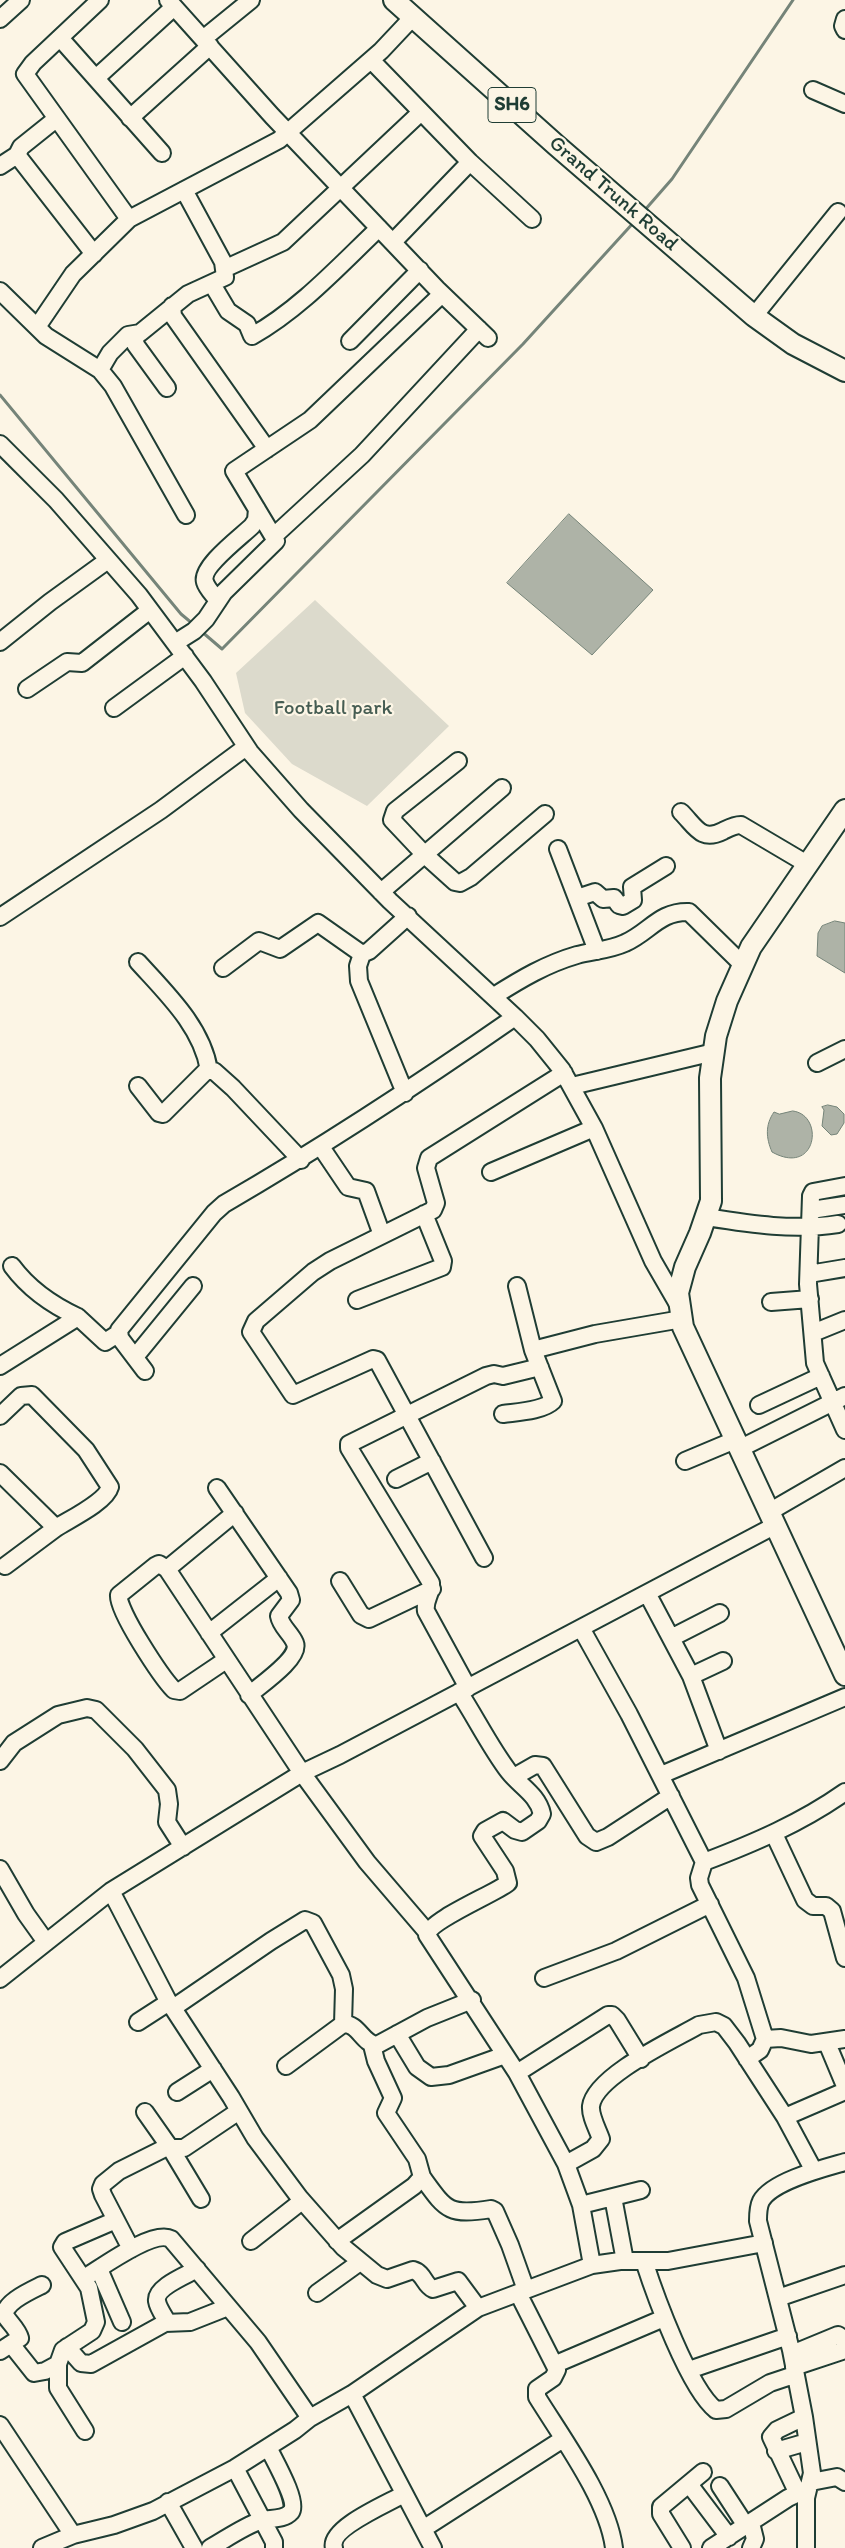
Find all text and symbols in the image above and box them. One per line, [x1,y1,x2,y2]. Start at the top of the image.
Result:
road number: SH6 [488,88,536,122]
street label: Grand Trunk Road [543,131,683,257]
park label: Football park [274,696,392,722]

